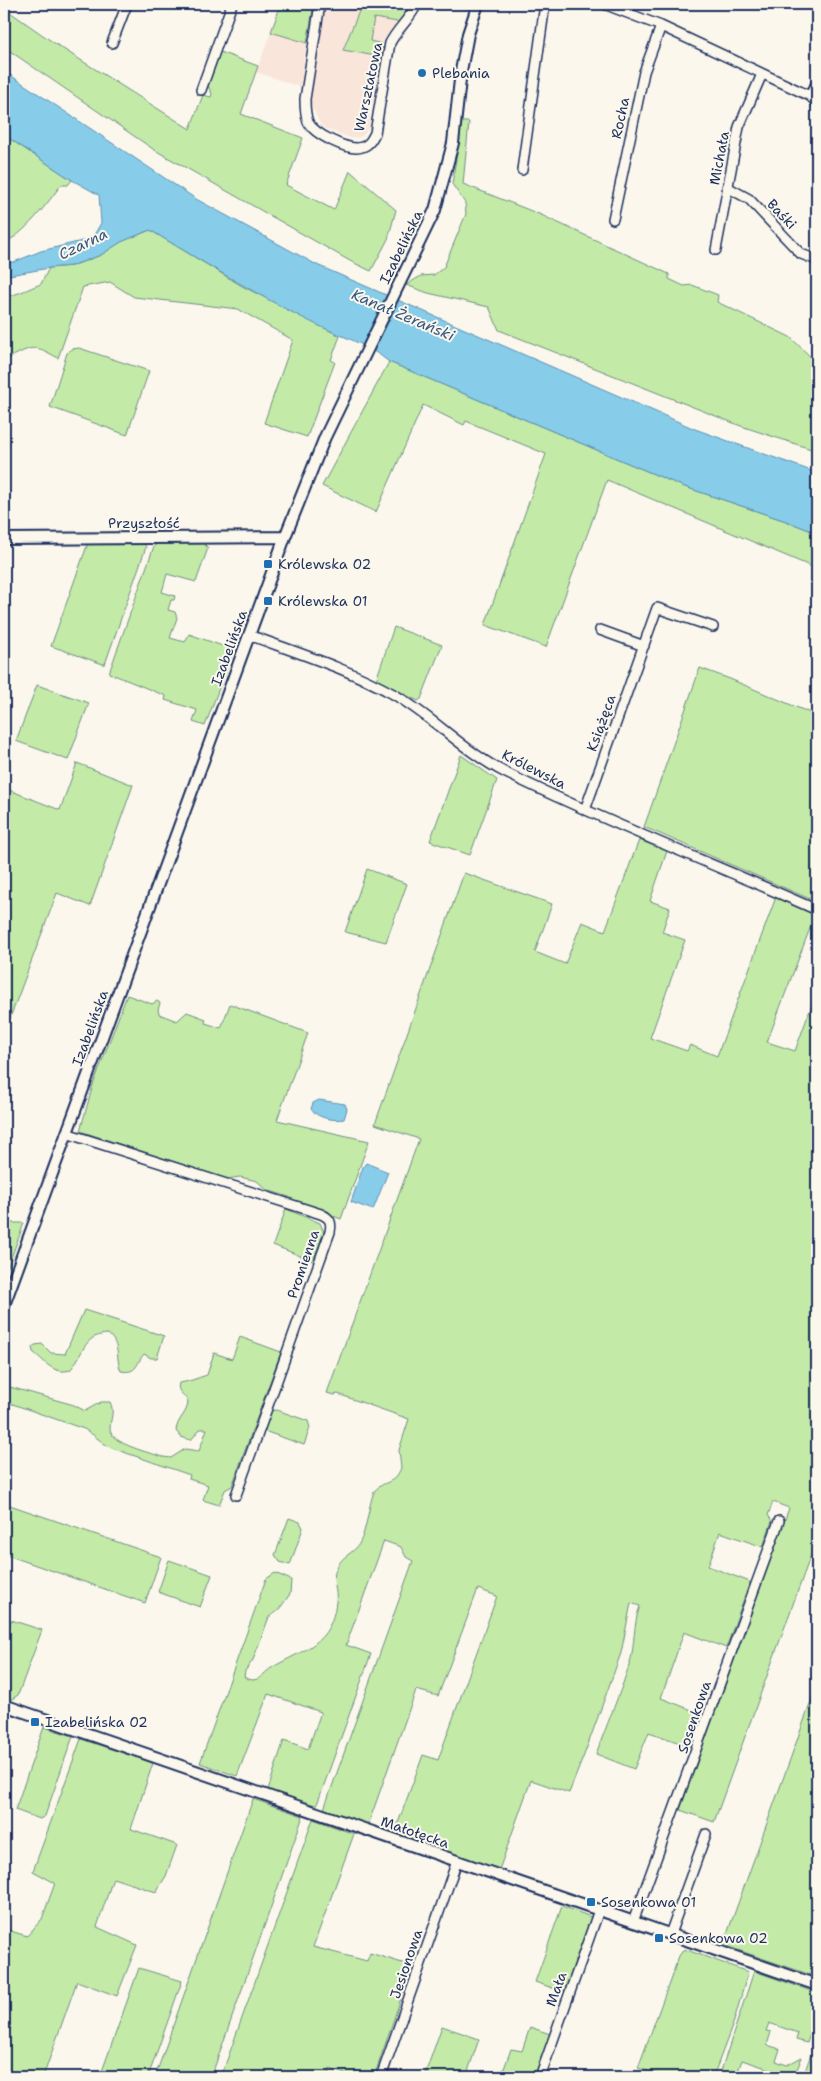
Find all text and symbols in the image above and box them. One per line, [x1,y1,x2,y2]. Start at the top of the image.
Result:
street label: Warsztatowa [350,40,386,133]
place label: Plebania [432,64,490,82]
marker: Plebania [416,67,428,79]
street label: Rocha [607,95,633,140]
street label: Michała [705,129,733,187]
street label: Baśki [763,195,801,233]
street label: Izabelińska [376,207,427,287]
water label: Czarna [55,224,111,264]
water label: Kanał Żerański [349,284,458,346]
street label: Przyszłość [108,514,180,532]
place label: Królewska 02 [278,555,371,573]
marker: Królewska 02 [262,558,274,570]
place label: Królewska 01 [278,592,368,610]
marker: Królewska 01 [262,595,274,607]
street label: Izabelińska [207,607,251,688]
street label: Książęca [582,692,620,754]
street label: Królewska [499,745,569,793]
street label: Izabelińska [68,987,112,1068]
street label: Promienna [283,1227,323,1301]
street label: Sosenkowa [673,1678,715,1756]
place label: Izabelińska 02 [45,1713,148,1731]
marker: Izabelińska 02 [29,1716,41,1728]
street label: Małołęcka [378,1812,452,1852]
place label: Sosenkowa 01 [601,1893,696,1911]
marker: Sosenkowa 01 [585,1896,597,1908]
street label: Jesionowa [386,1927,426,2001]
place label: Sosenkowa 02 [669,1929,768,1947]
marker: Sosenkowa 02 [653,1932,665,1944]
street label: Mała [541,1969,571,2009]

